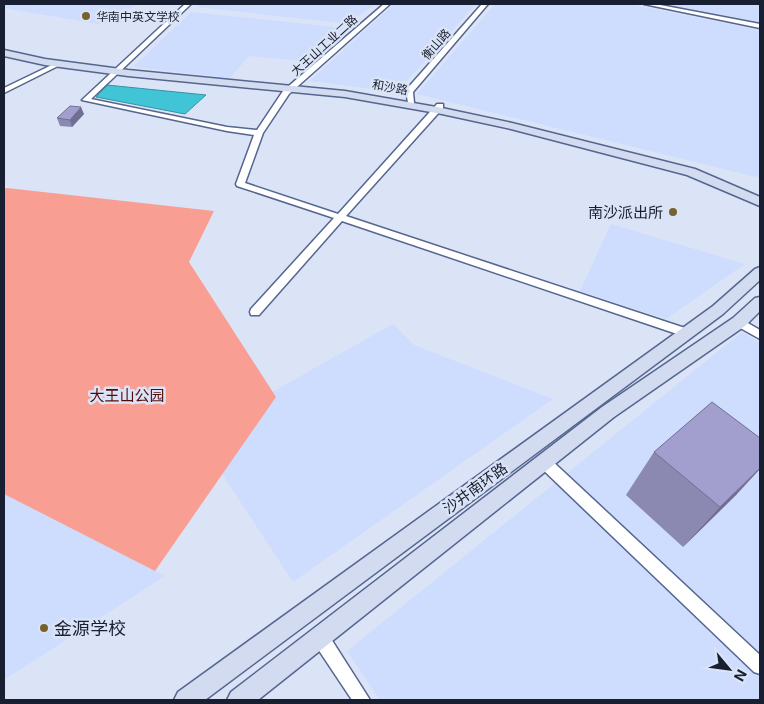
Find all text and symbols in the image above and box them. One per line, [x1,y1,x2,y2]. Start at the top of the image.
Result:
place label: 华南中英文学校 [96,9,180,24]
marker: 华南中英文学校 [80,10,92,22]
street label: 大王山工业二路 [288,11,360,79]
street label: 衡山路 [419,25,453,63]
street label: 和沙路 [371,76,409,98]
place label: 南沙派出所 [588,203,663,222]
marker: 南沙派出所 [667,206,679,218]
park label: 大王山公园 [89,386,165,405]
street label: 沙井南环路 [439,458,511,518]
place label: 金源学校 [54,618,126,639]
marker: 金源学校 [38,622,50,634]
north arrow [704,644,754,694]
text: N [731,667,751,684]

